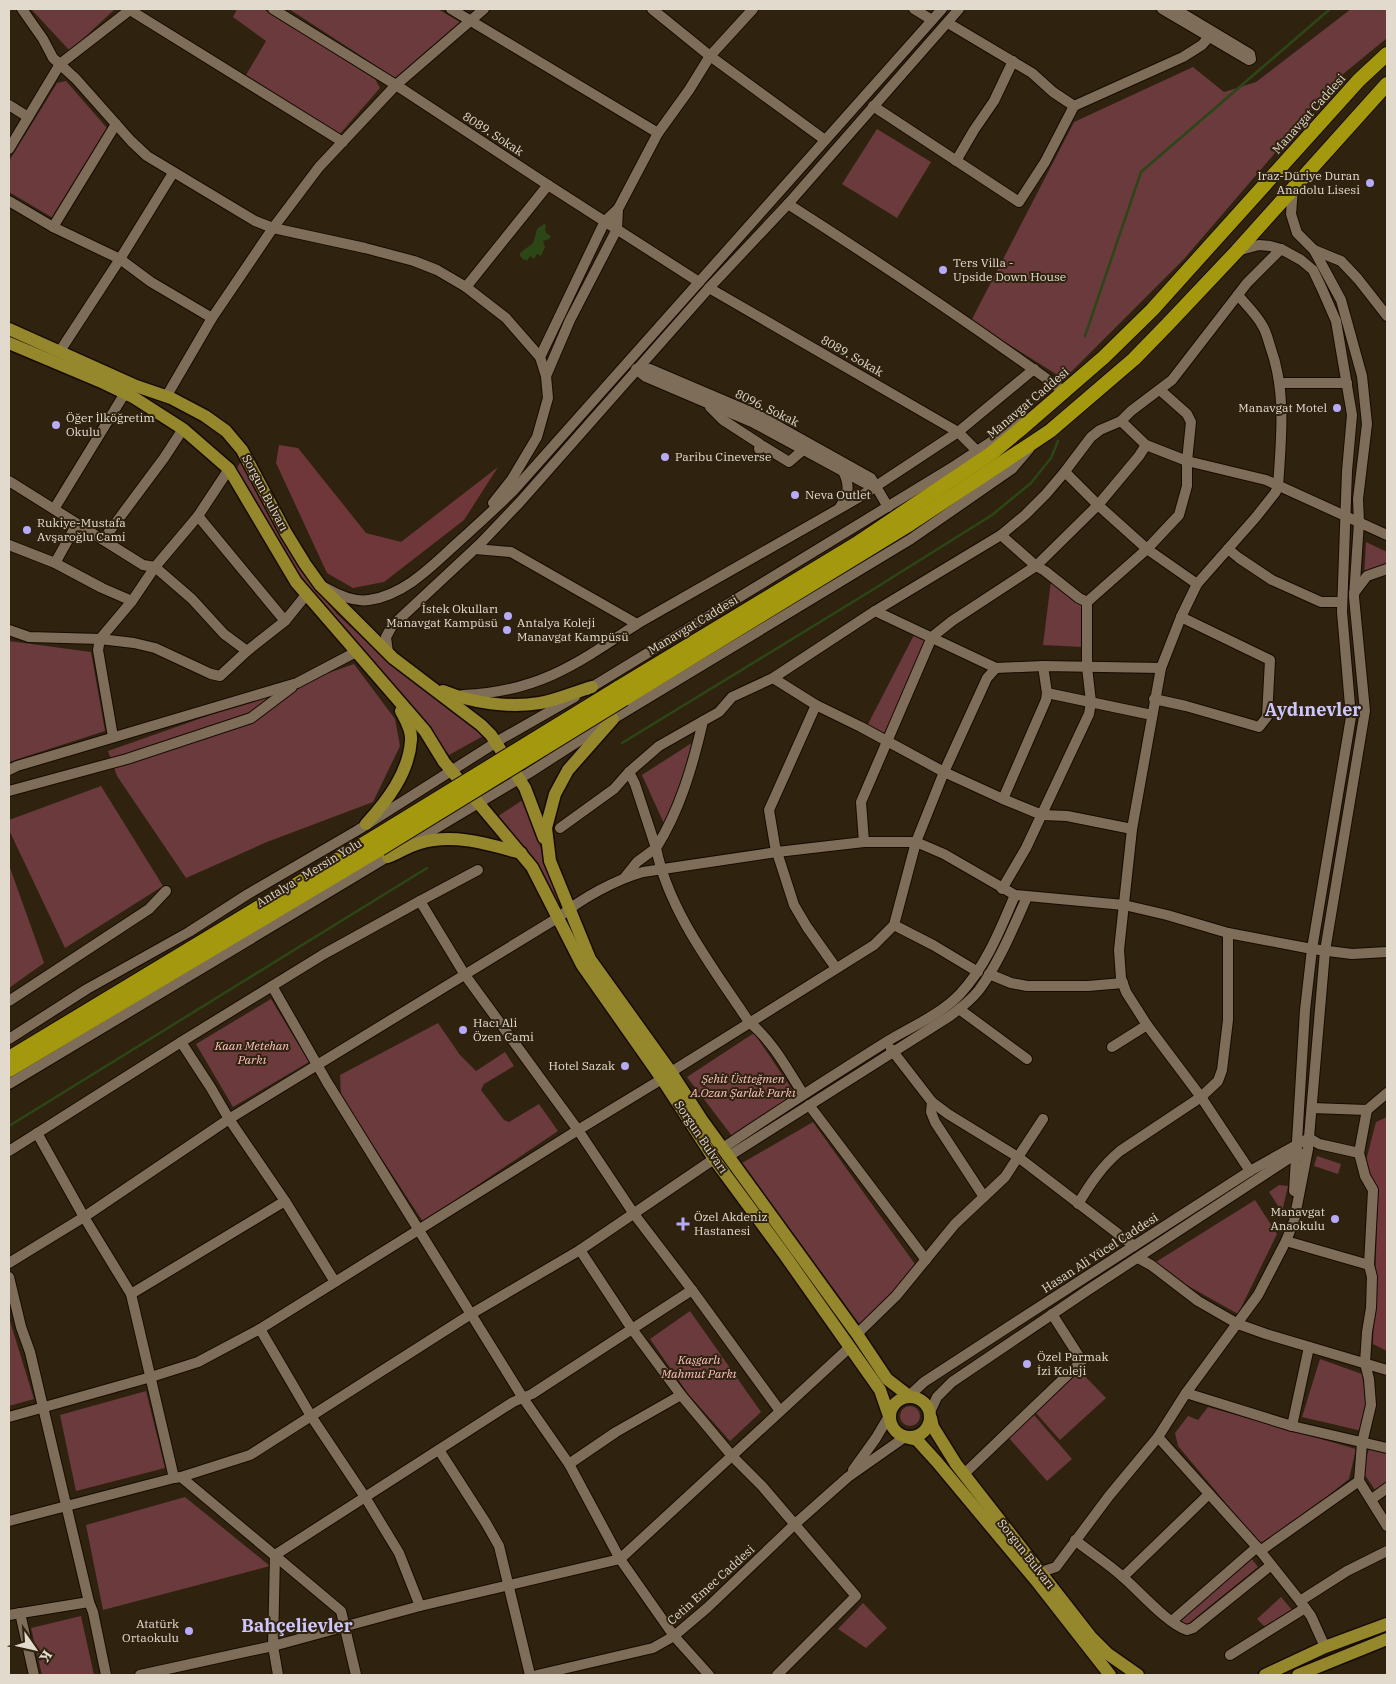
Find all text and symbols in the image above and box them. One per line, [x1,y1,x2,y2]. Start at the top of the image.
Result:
street label: Manavgat Caddesi [1269,71,1349,157]
street label: 8089. Sokak [460,108,526,159]
place label: Iraz-Düriye Duran Anadolu Lisesi [1257,168,1360,197]
marker: Iraz-Düriye Duran Anadolu Lisesi [1364,177,1376,189]
place label: Ters Villa - Upside Down House [953,255,1066,284]
marker: Ters Villa - Upside Down House [937,264,949,276]
street label: 8089. Sokak [819,332,886,379]
street label: Manavgat Caddesi [984,364,1072,441]
street label: 8096. Sokak [733,386,802,429]
place label: Manavgat Motel [1238,400,1327,415]
marker: Manavgat Motel [1331,402,1343,414]
place label: Öğer İlköğretim Okulu [66,410,155,439]
marker: Öğer İlköğretim Okulu [50,419,62,431]
place label: Paribu Cineverse [675,449,771,464]
marker: Paribu Cineverse [659,451,671,463]
street label: Sorgun Bulvarı [239,452,292,534]
place label: Neva Outlet [805,487,871,502]
marker: Neva Outlet [789,489,801,501]
place label: Rukiye-Mustafa Avşaroğlu Cami [37,515,126,544]
marker: Rukiye-Mustafa Avşaroğlu Cami [21,524,33,536]
street label: Manavgat Caddesi [645,592,741,657]
place label: İstek Okulları Manavgat Kampüsü [386,601,499,630]
marker: İstek Okulları Manavgat Kampüsü [502,610,514,622]
place label: Antalya Koleji Manavgat Kampüsü [517,615,629,644]
marker: Antalya Koleji Manavgat Kampüsü [501,624,513,636]
district label: Aydınevler [1265,698,1361,721]
street label: Antalya - Mersin Yolu [253,835,365,910]
place label: Hacı Ali Özen Cami [473,1015,534,1044]
marker: Hacı Ali Özen Cami [457,1024,469,1036]
park label: Kaan Metehan Parkı [214,1038,289,1067]
place label: Hotel Sazak [548,1058,615,1073]
marker: Hotel Sazak [619,1060,631,1072]
park label: Şehit Üstteğmen A.Ozan Şarlak Parkı [689,1071,796,1100]
street label: Sorgun Bulvarı [672,1098,731,1176]
place label: Manavgat Anaokulu [1270,1204,1326,1233]
place label: Özel Akdeniz Hastanesi [694,1209,768,1238]
street label: Hasan Ali Yücel Caddesi [1039,1209,1161,1296]
marker: Manavgat Anaokulu [1329,1213,1341,1225]
marker: Özel Akdeniz Hastanesi [676,1217,690,1231]
place label: Özel Parmak İzi Koleji [1037,1349,1109,1378]
park label: Kaşgarlı Mahmut Parkı [661,1352,737,1381]
marker: Özel Parmak İzi Koleji [1021,1358,1033,1370]
street label: Sorgun Bulvarı [995,1516,1058,1592]
street label: Cetin Emec Caddesi [664,1541,757,1628]
district label: Bahçelievler [241,1614,353,1637]
place label: Atatürk Ortaokulu [122,1616,180,1645]
north arrow [10,1624,60,1674]
marker: Atatürk Ortaokulu [183,1625,195,1637]
text: K [35,1647,56,1666]

